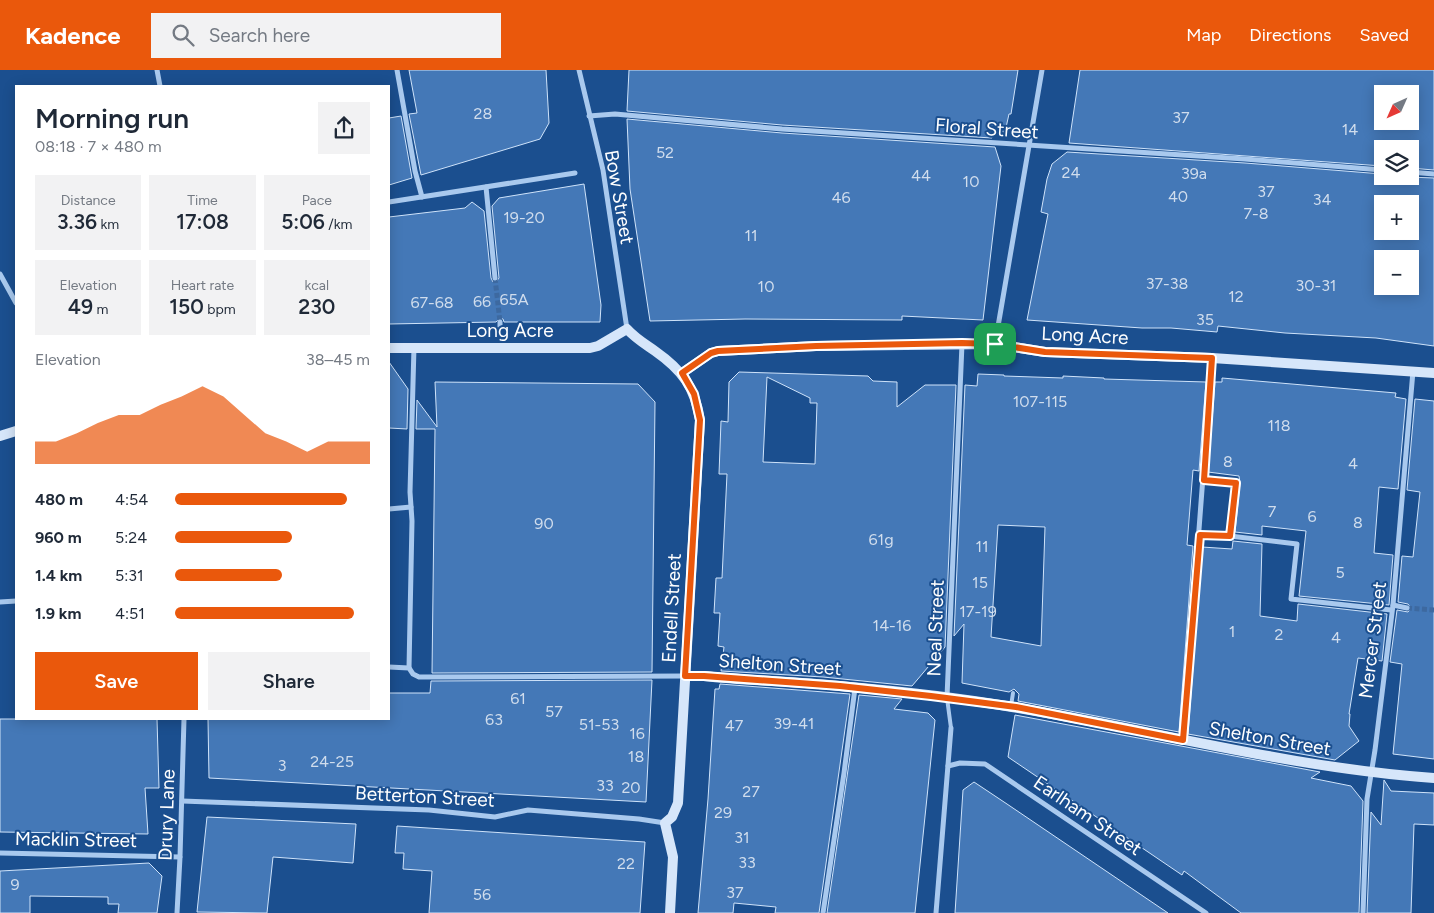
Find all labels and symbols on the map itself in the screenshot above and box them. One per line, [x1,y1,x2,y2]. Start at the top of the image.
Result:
north arrow [1374,85,1419,130]
house number: 28 [474,104,492,123]
house number: 37 [1172,108,1190,127]
street label: Floral Street [934,113,1039,144]
house number: 14 [1342,120,1358,139]
house number: 52 [656,143,674,162]
street label: Bow Street [600,148,639,246]
house number: 24 [1062,163,1080,182]
house number: 39a [1181,164,1207,183]
house number: 44 [911,166,931,185]
house number: 10 [963,172,979,191]
house number: 37 [1257,182,1275,201]
house number: 40 [1168,187,1188,206]
house number: 46 [832,188,851,207]
house number: 34 [1313,190,1331,209]
house number: 7-8 [1243,204,1269,223]
house number: 19-20 [503,208,545,227]
house number: 11 [744,226,758,245]
house number: 37-38 [1146,274,1188,293]
house number: 30-31 [1296,276,1336,295]
house number: 10 [758,277,774,296]
house number: 12 [1228,287,1244,306]
house number: 65A [499,290,529,309]
house number: 66 [473,292,491,311]
house number: 67-68 [410,293,454,312]
house number: 35 [1196,310,1214,329]
street label: Long Acre [466,319,554,342]
street label: Long Acre [1041,322,1129,349]
pin [974,323,1016,365]
house number: 107-115 [1013,392,1067,411]
house number: 118 [1267,416,1291,435]
house number: 8 [1223,452,1233,471]
house number: 4 [1348,454,1358,473]
house number: 7 [1268,502,1277,521]
house number: 6 [1307,507,1317,526]
house number: 8 [1353,513,1363,532]
house number: 90 [534,514,554,533]
house number: 61g [868,530,894,549]
house number: 11 [975,537,989,556]
street label: Endell Street [657,553,686,663]
house number: 5 [1335,563,1345,582]
house number: 15 [972,573,988,592]
street label: Neal Street [922,579,949,677]
street label: Mercer Street [1354,580,1391,700]
house number: 17-19 [959,602,997,621]
house number: 14-16 [873,616,911,635]
house number: 1 [1229,622,1235,641]
house number: 2 [1275,625,1283,644]
house number: 4 [1331,628,1341,647]
street label: Shelton Street [718,649,842,680]
house number: 61 [510,689,526,708]
house number: 57 [545,702,563,721]
house number: 63 [485,710,503,729]
house number: 39-41 [774,714,814,733]
house number: 51-53 [579,715,619,734]
house number: 47 [725,716,744,735]
street label: Shelton Street [1207,716,1333,761]
house number: 16 [629,724,645,743]
house number: 18 [628,747,644,766]
house number: 24-25 [310,752,354,771]
house number: 3 [278,756,286,775]
street label: Drury Lane [153,769,180,861]
street label: Earlham Street [1029,771,1146,860]
house number: 33 [596,776,614,795]
house number: 20 [621,778,641,797]
street label: Betterton Street [355,781,495,812]
house number: 27 [742,782,760,801]
house number: 29 [714,803,732,822]
street label: Macklin Street [15,827,137,852]
house number: 31 [734,828,750,847]
house number: 33 [738,853,756,872]
house number: 22 [617,854,635,873]
house number: 9 [10,875,20,894]
house number: 37 [726,883,744,902]
house number: 56 [473,885,491,904]

